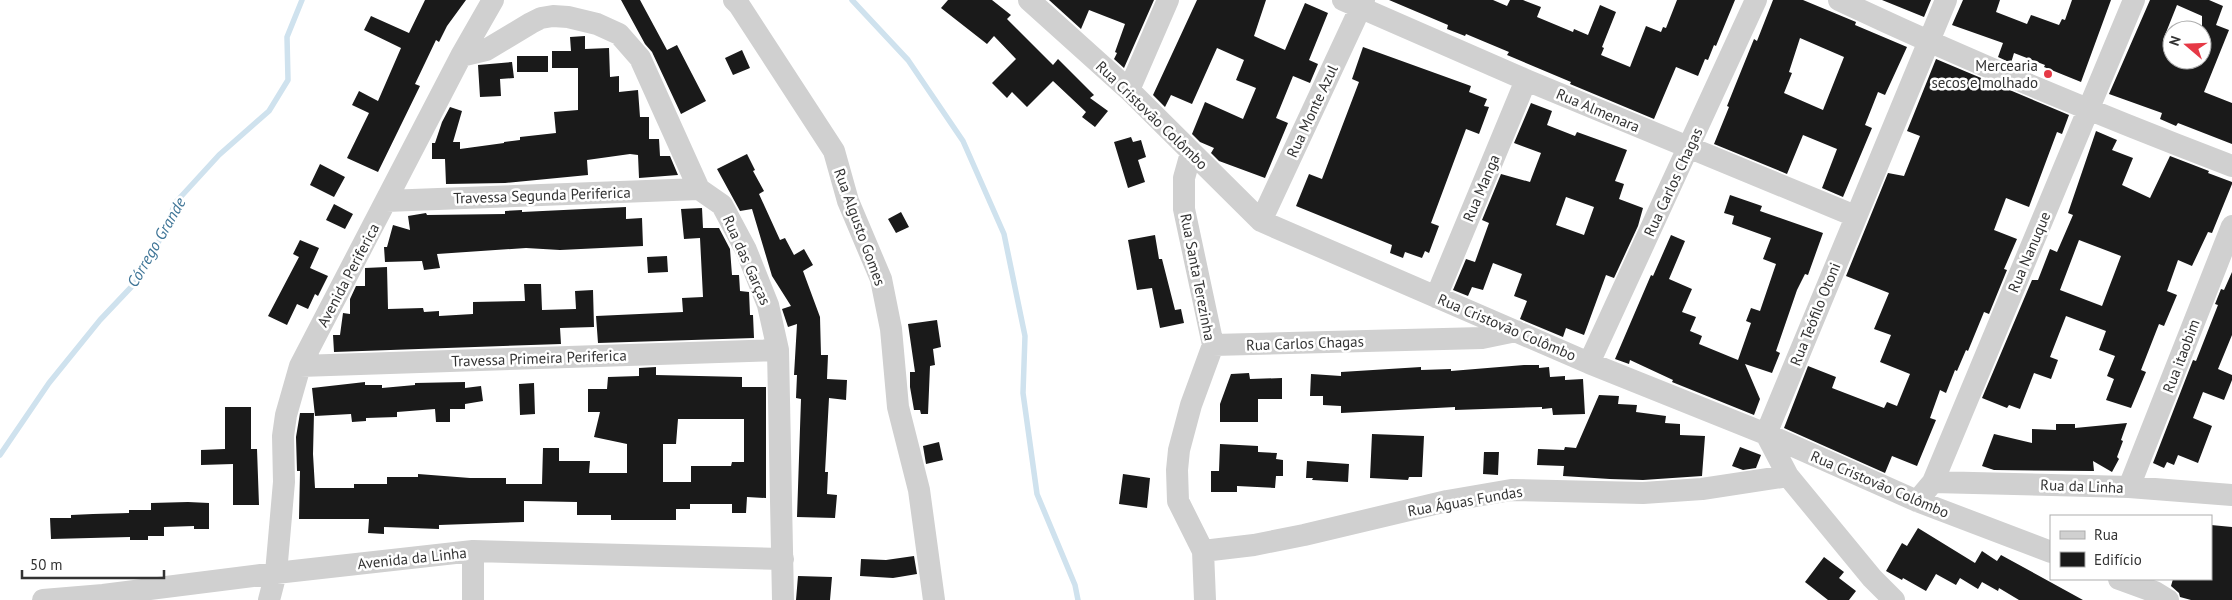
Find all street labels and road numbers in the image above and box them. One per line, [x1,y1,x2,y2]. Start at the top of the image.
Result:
street label: Rua Cristovão Colômbo [1092,57,1212,173]
street label: Rua Monte Azul [1282,61,1342,160]
street label: Rua Almenara [1553,84,1643,136]
street label: Rua Carlos Chagas [1639,125,1707,239]
street label: Rua Manga [1458,151,1504,225]
street label: Rua Algusto Gomes [830,166,890,288]
street label: Travessa Segunda Periferica [453,182,631,208]
street label: Rua Nanuque [2003,209,2055,295]
street label: Rua das Garças [719,212,775,308]
street label: Rua Santa Terezinha [1176,212,1220,342]
street label: Avenida Periferica [313,220,383,330]
street label: Rua Teófilo Otoni [1786,260,1844,368]
street label: Rua Cristovão Colômbo [1435,289,1579,365]
street label: Rua itaobim [2158,317,2204,395]
street label: Rua Carlos Chagas [1246,331,1364,355]
street label: Travessa Primeira Periferica [451,345,627,371]
street label: Rua Cristovão Colômbo [1808,446,1952,522]
street label: Rua da Linha [2040,475,2124,497]
street label: Rua Águas Fundas [1406,482,1524,520]
street label: Avenida da Linha [356,543,468,573]

